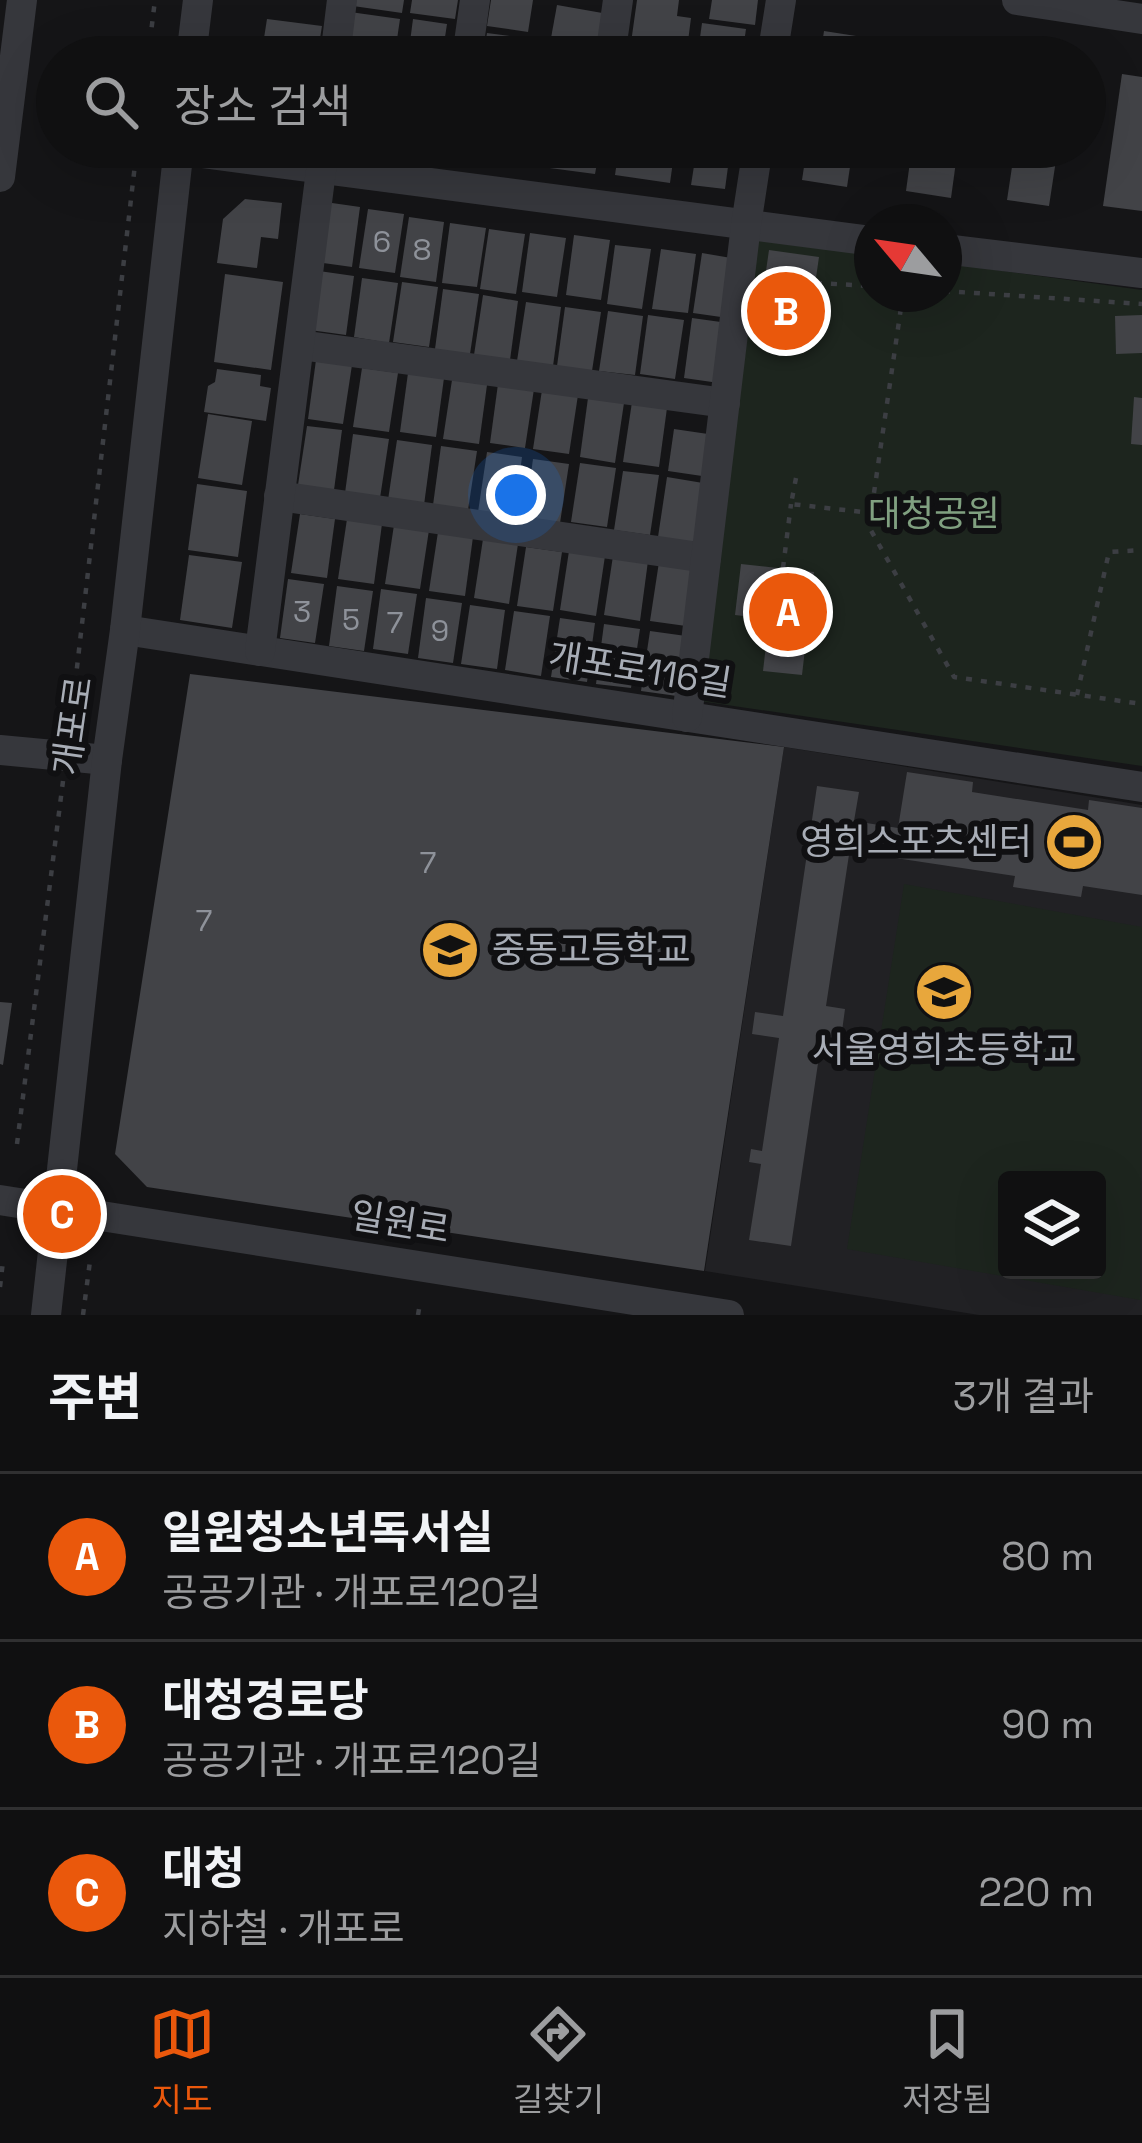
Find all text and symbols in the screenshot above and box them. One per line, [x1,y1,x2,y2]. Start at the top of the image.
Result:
search box [36,36,1106,168]
icon: search [78,69,144,135]
text: 장소 검색 [174,78,351,135]
north arrow [854,204,962,312]
house number: 6 [373,222,391,261]
house number: 8 [413,230,431,269]
pin: B [747,266,825,356]
your location [486,465,546,525]
park label: 대청공원 [868,491,1000,537]
pin: A [749,567,827,657]
house number: 3 [293,592,311,631]
house number: 5 [342,600,360,639]
house number: 7 [387,603,403,642]
house number: 9 [431,611,449,650]
street label: 개포로116길 [545,633,735,707]
street label: 개포로 [43,674,103,778]
sports icon: 영희스포츠센터 [1043,811,1105,873]
place label: 영희스포츠센터 [800,819,1032,865]
house number: 7 [420,843,436,882]
house number: 7 [196,901,212,940]
school or university icon: 중동고등학교 [419,919,481,981]
place label: 중동고등학교 [492,927,691,973]
school or university icon: 서울영희초등학교 [913,961,975,1023]
place label: 서울영희초등학교 [812,1027,1076,1073]
pin: C [23,1169,101,1259]
map controls [998,1171,1106,1279]
button: layers [998,1171,1106,1279]
street label: 일원로 [347,1193,453,1253]
text: 주변 [48,1365,142,1430]
text: 3개 결과 [953,1372,1094,1421]
text: 일원청소년독서실 [162,1504,493,1561]
text: A [75,1532,99,1581]
text: 80 m [1001,1532,1094,1581]
text: 공공기관 · 개포로120길 [162,1568,541,1617]
text: 대청경로당 [162,1672,369,1729]
text: B [74,1700,100,1749]
text: 90 m [1002,1700,1094,1749]
text: 공공기관 · 개포로120길 [162,1736,541,1785]
text: 대청 [162,1840,245,1897]
text: C [74,1868,100,1917]
text: 220 m [978,1868,1094,1917]
text: 지하철 · 개포로 [162,1904,405,1953]
tab: 지도 [149,2001,215,2121]
tab: 길찾기 [513,2001,604,2121]
tab: 저장됨 [902,2001,993,2121]

